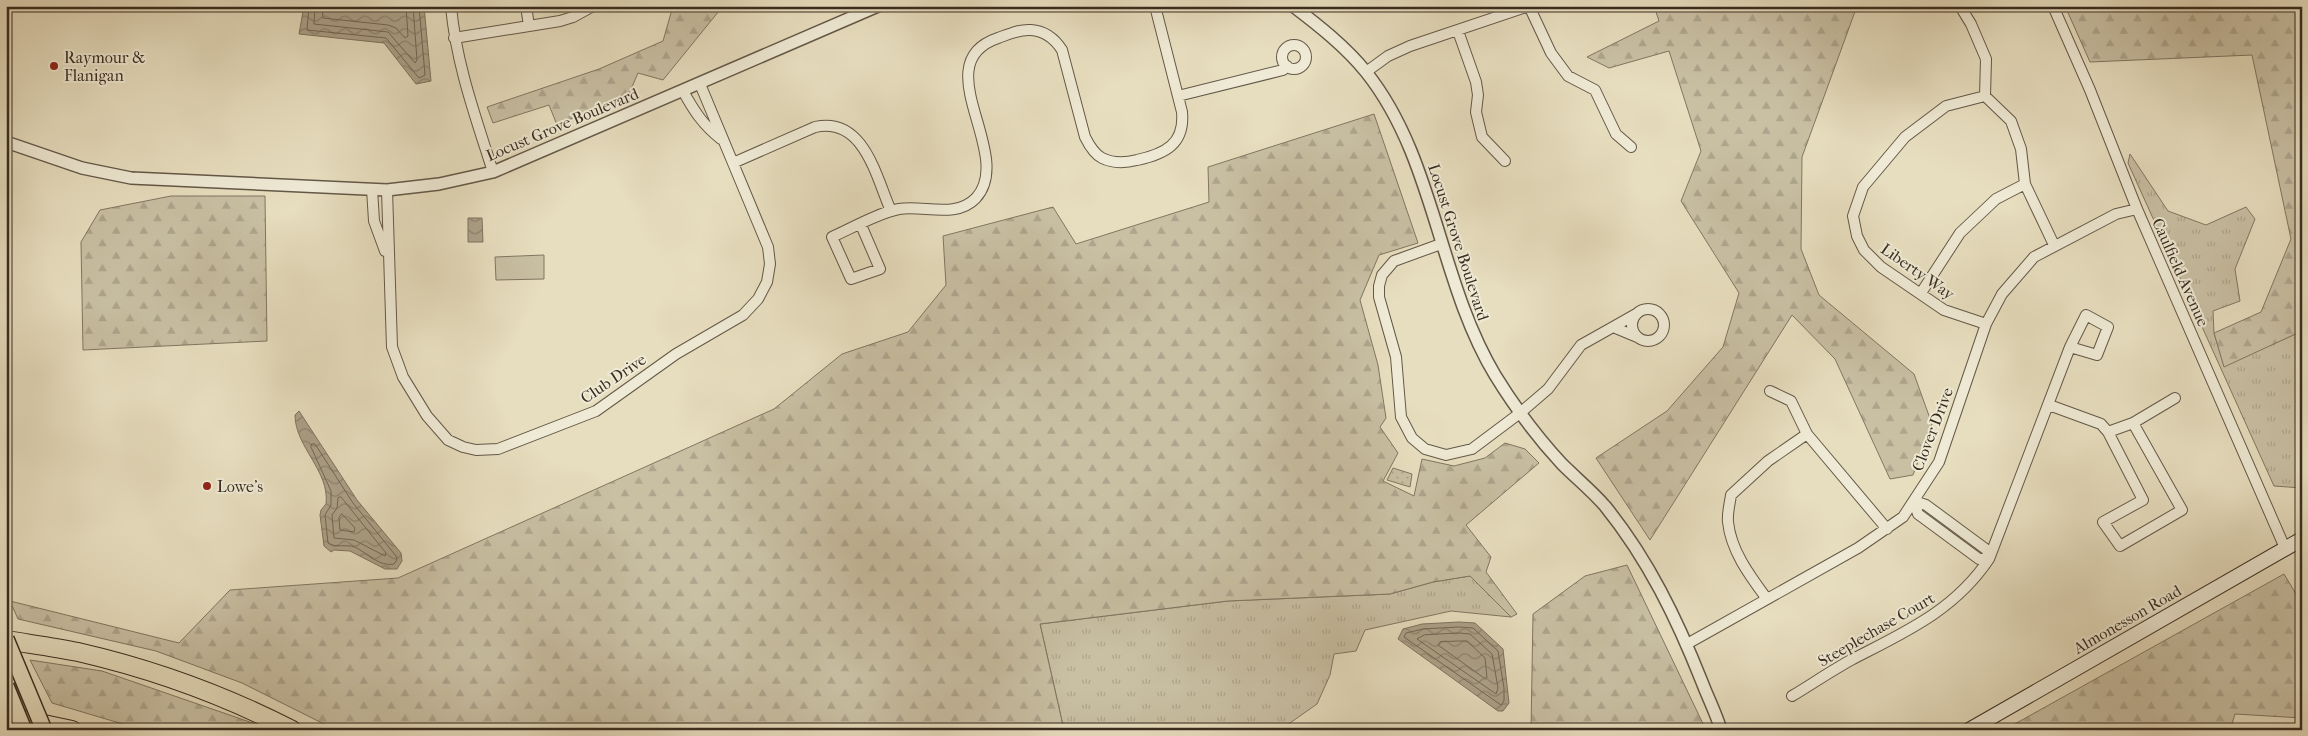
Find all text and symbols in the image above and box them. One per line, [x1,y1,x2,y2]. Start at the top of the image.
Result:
place label: Raymour & Flanigan [64,48,145,85]
marker: Raymour & Flanigan [48,60,60,72]
street label: Locust Grove Boulevard [483,84,642,165]
street label: Locust Grove Boulevard [1424,161,1493,323]
street label: Caulfield Avenue [2148,215,2213,329]
street label: Liberty Way [1877,239,1959,304]
street label: Club Drive [577,350,650,407]
street label: Clover Drive [1908,385,1957,474]
place label: Lowe's [217,477,263,496]
marker: Lowe's [201,480,213,492]
street label: Almonesson Road [2069,581,2185,658]
street label: Steeplechase Court [1815,588,1938,671]

